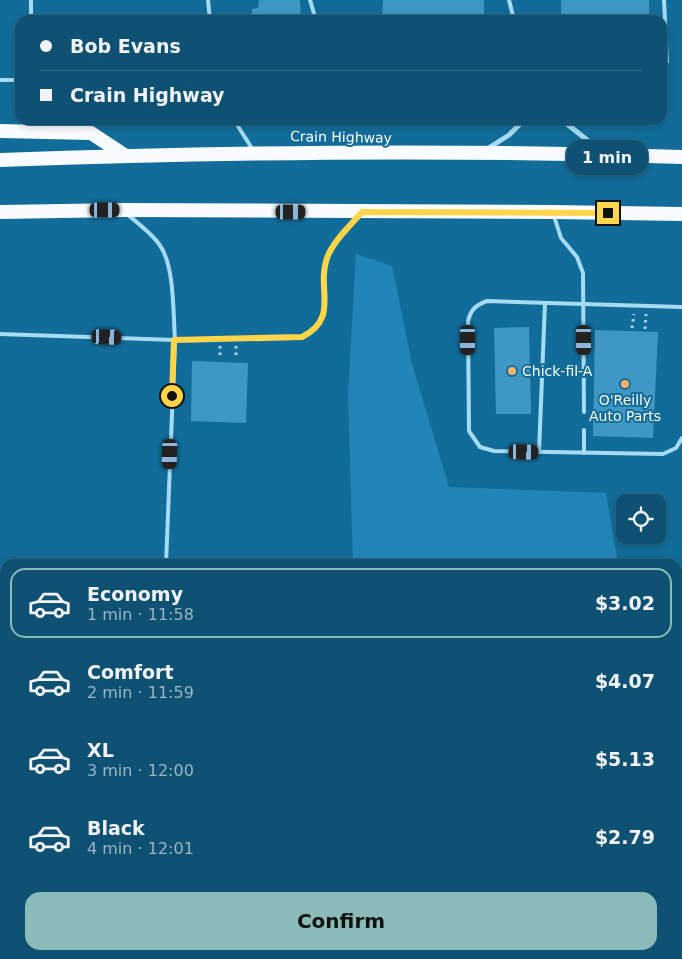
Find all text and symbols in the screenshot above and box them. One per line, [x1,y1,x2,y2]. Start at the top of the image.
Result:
text: Bob Evans [70,35,181,57]
text: Crain Highway [70,84,225,106]
street label: Crain Highway [290,128,392,146]
callout: 1 min [567,140,649,176]
text: 1 min [582,148,632,167]
route end [597,202,619,224]
car [90,203,120,218]
car [276,205,306,220]
car [460,325,475,355]
car [576,325,591,355]
car [91,329,122,345]
place label: Chick-fil-A [522,363,593,379]
marker: Chick-fil-A [506,365,518,377]
marker: O'Reilly Auto Parts [619,378,631,390]
route start [161,385,183,407]
place label: O'Reilly Auto Parts [589,392,661,424]
car [161,439,178,469]
car [508,444,539,460]
map controls [616,494,666,544]
button: locate [616,494,666,544]
icon: car [27,581,72,626]
text: Economy [87,583,183,605]
text: $3.02 [595,592,655,614]
text: 1 min · 11:58 [87,605,194,624]
icon: car [27,659,72,704]
text: Comfort [87,661,174,683]
text: $4.07 [595,670,655,692]
text: 2 min · 11:59 [87,683,194,702]
icon: car [27,737,72,782]
text: XL [87,739,114,761]
text: $5.13 [595,748,655,770]
text: 3 min · 12:00 [87,761,194,780]
icon: car [27,815,72,860]
text: Black [87,817,145,839]
text: $2.79 [595,826,655,848]
text: 4 min · 12:01 [87,839,194,858]
button: Confirm [25,892,657,950]

